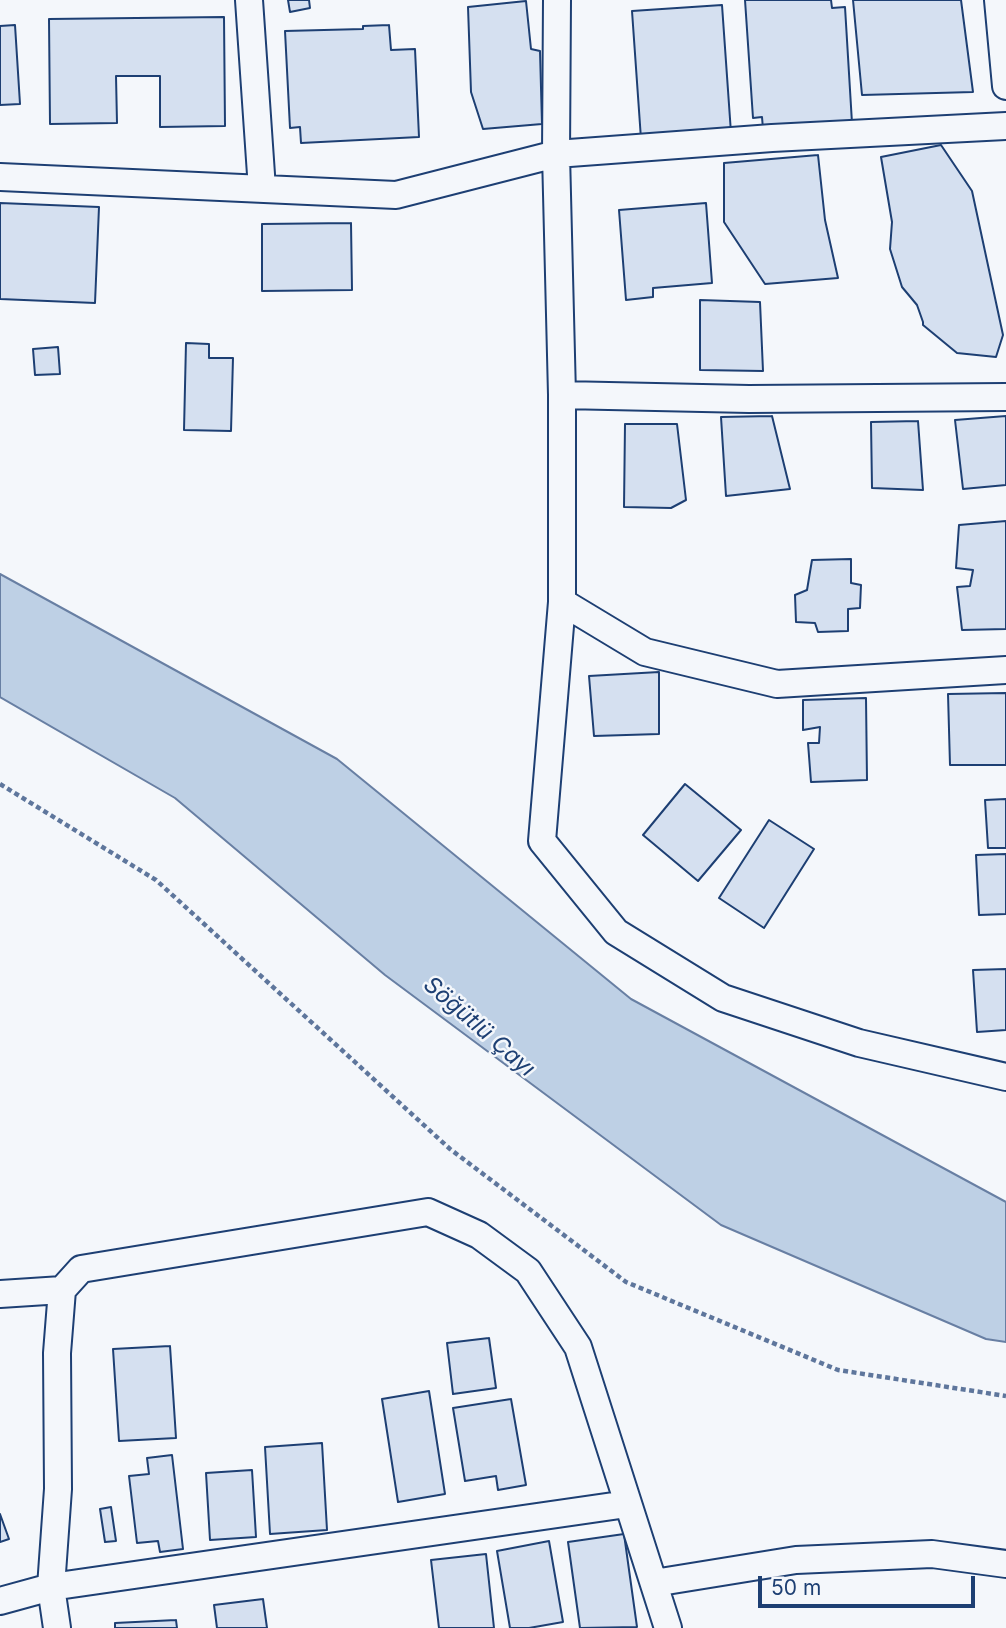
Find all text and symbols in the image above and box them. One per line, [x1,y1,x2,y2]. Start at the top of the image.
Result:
water label: Söğütlü Çayı [418,971,540,1083]
scale bar [761,1562,978,1606]
text: 50 m [771,1575,821,1600]

